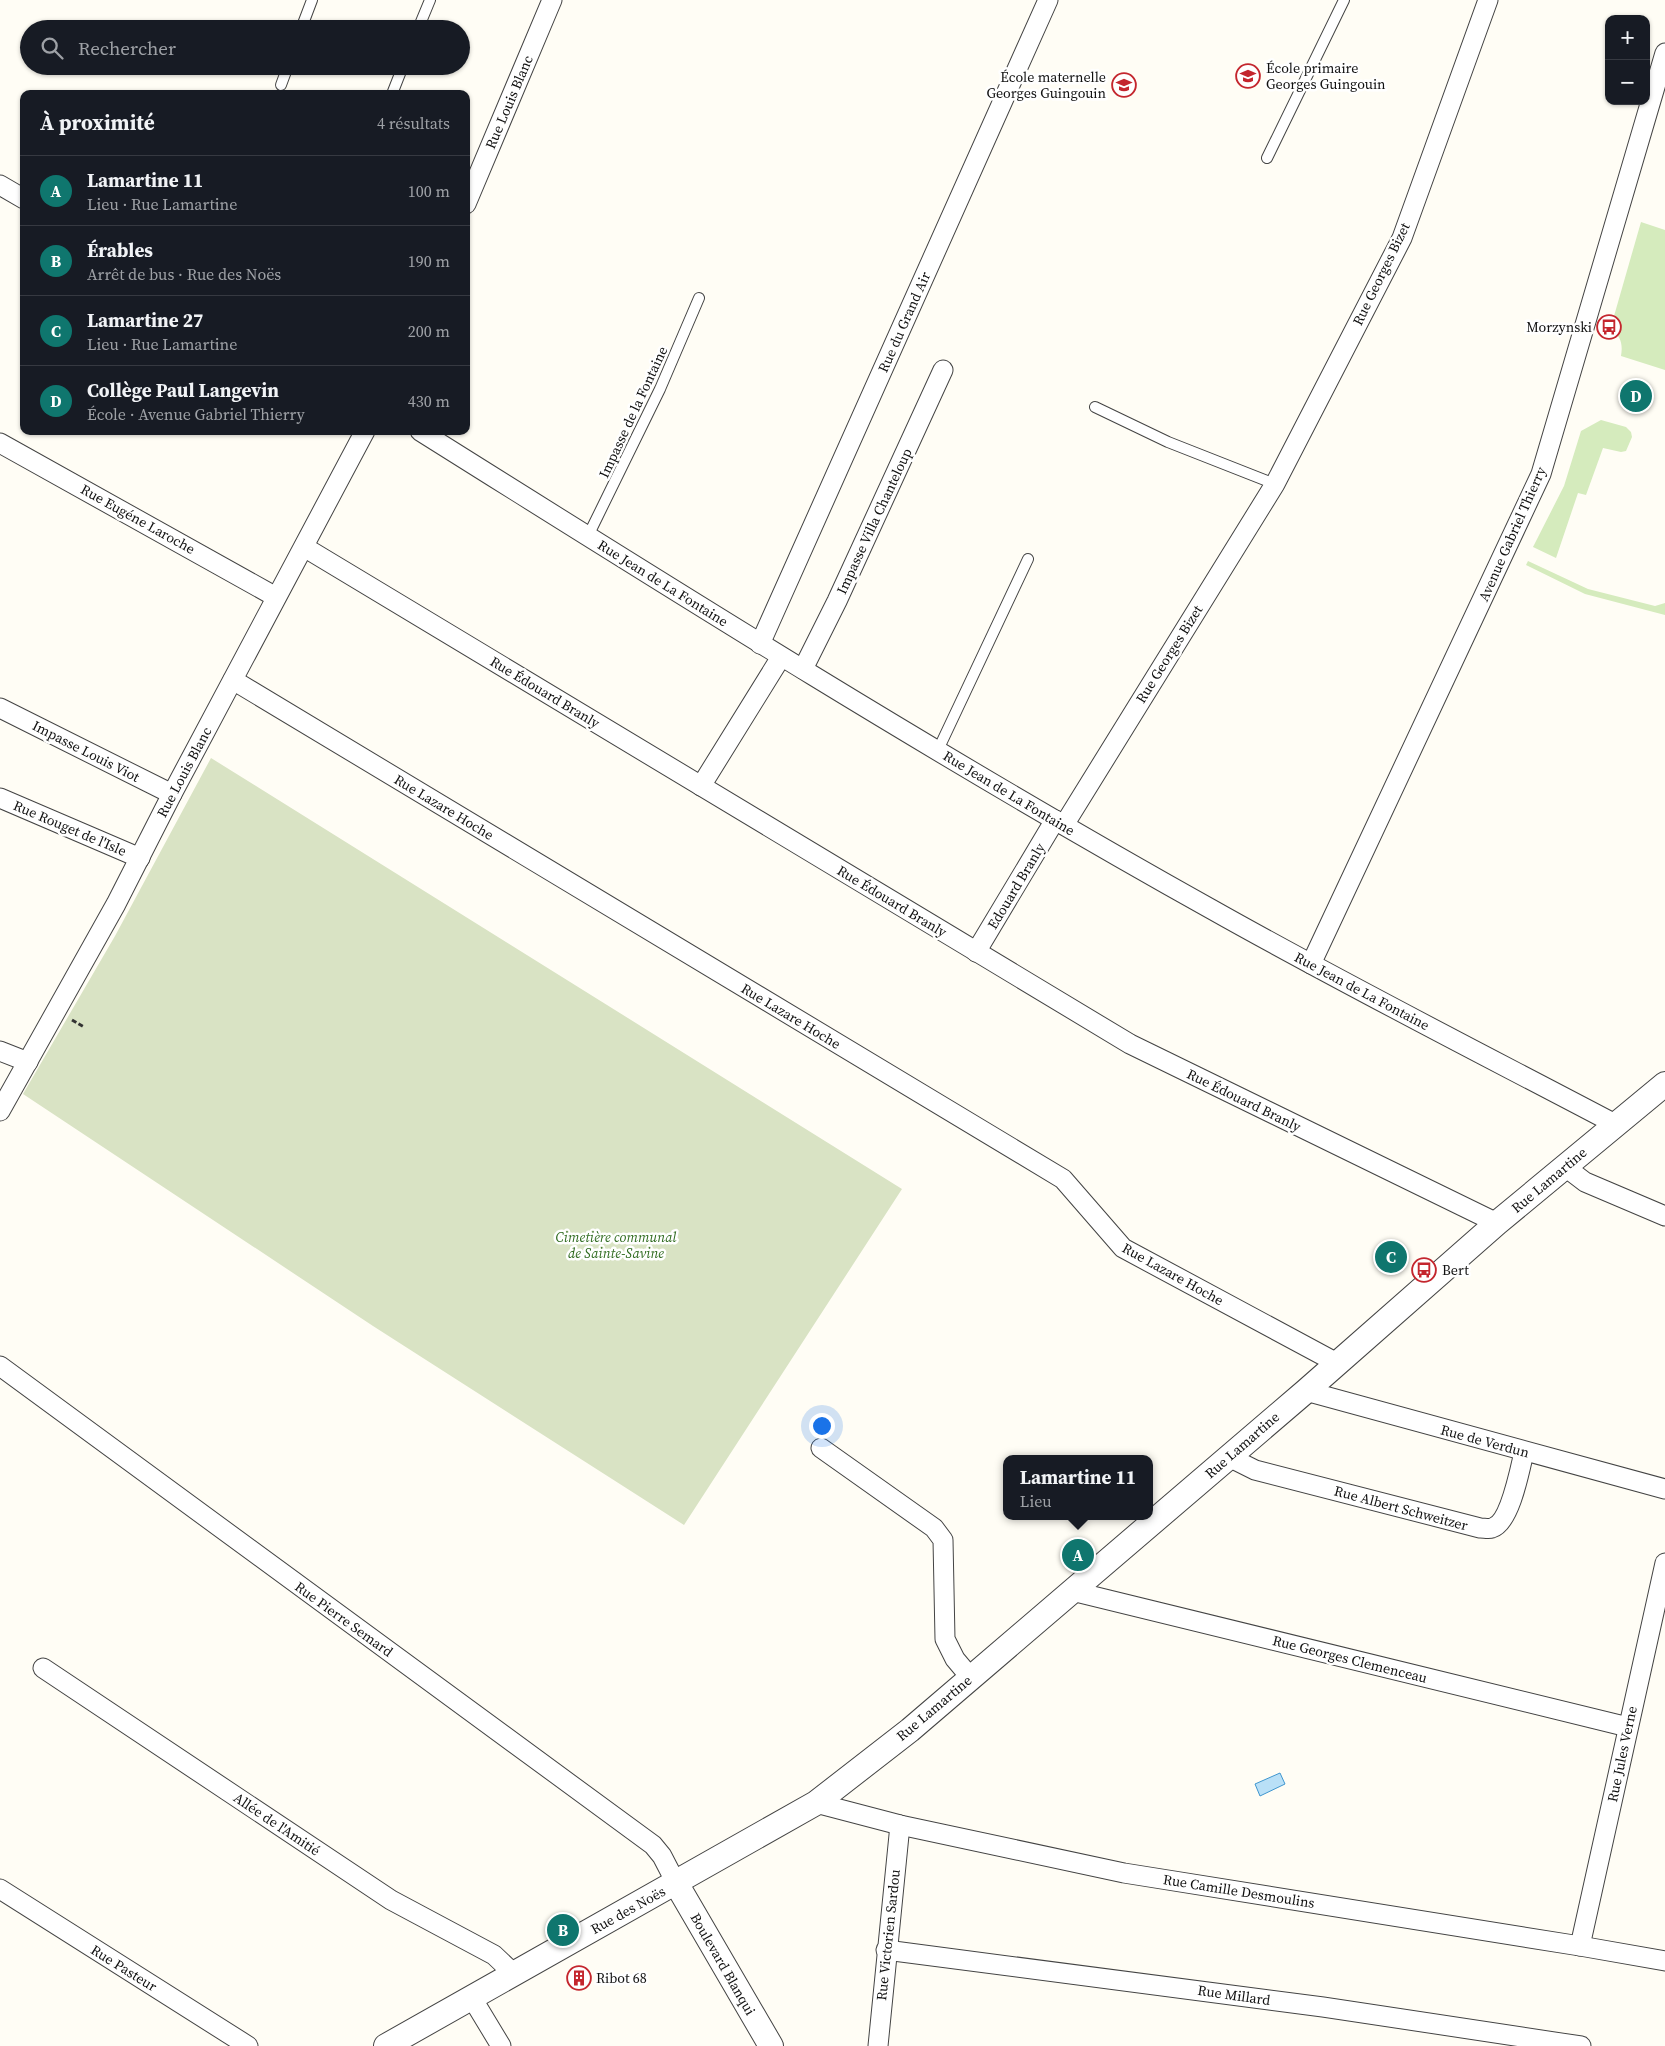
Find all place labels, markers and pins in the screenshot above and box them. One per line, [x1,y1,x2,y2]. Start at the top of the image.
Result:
place label: École primaire Georges Guingouin [1266,58,1386,94]
school or university icon: École primaire Georges Guingouin [1235,63,1261,89]
place label: École maternelle Georges Guingouin [986,67,1107,103]
school or university icon: École maternelle Georges Guingouin [1111,72,1137,98]
bus stop icon: Morzynski [1596,314,1622,340]
place label: Morzynski [1526,317,1592,337]
pin: D [1620,377,1652,415]
pin: C [1375,1238,1407,1276]
bus stop icon: Bert [1411,1257,1437,1283]
place label: Bert [1442,1260,1469,1280]
pin: A [1062,1536,1094,1574]
pin: B [547,1911,579,1949]
building icon: Ribot 68 [566,1965,592,1991]
place label: Ribot 68 [596,1968,647,1988]

